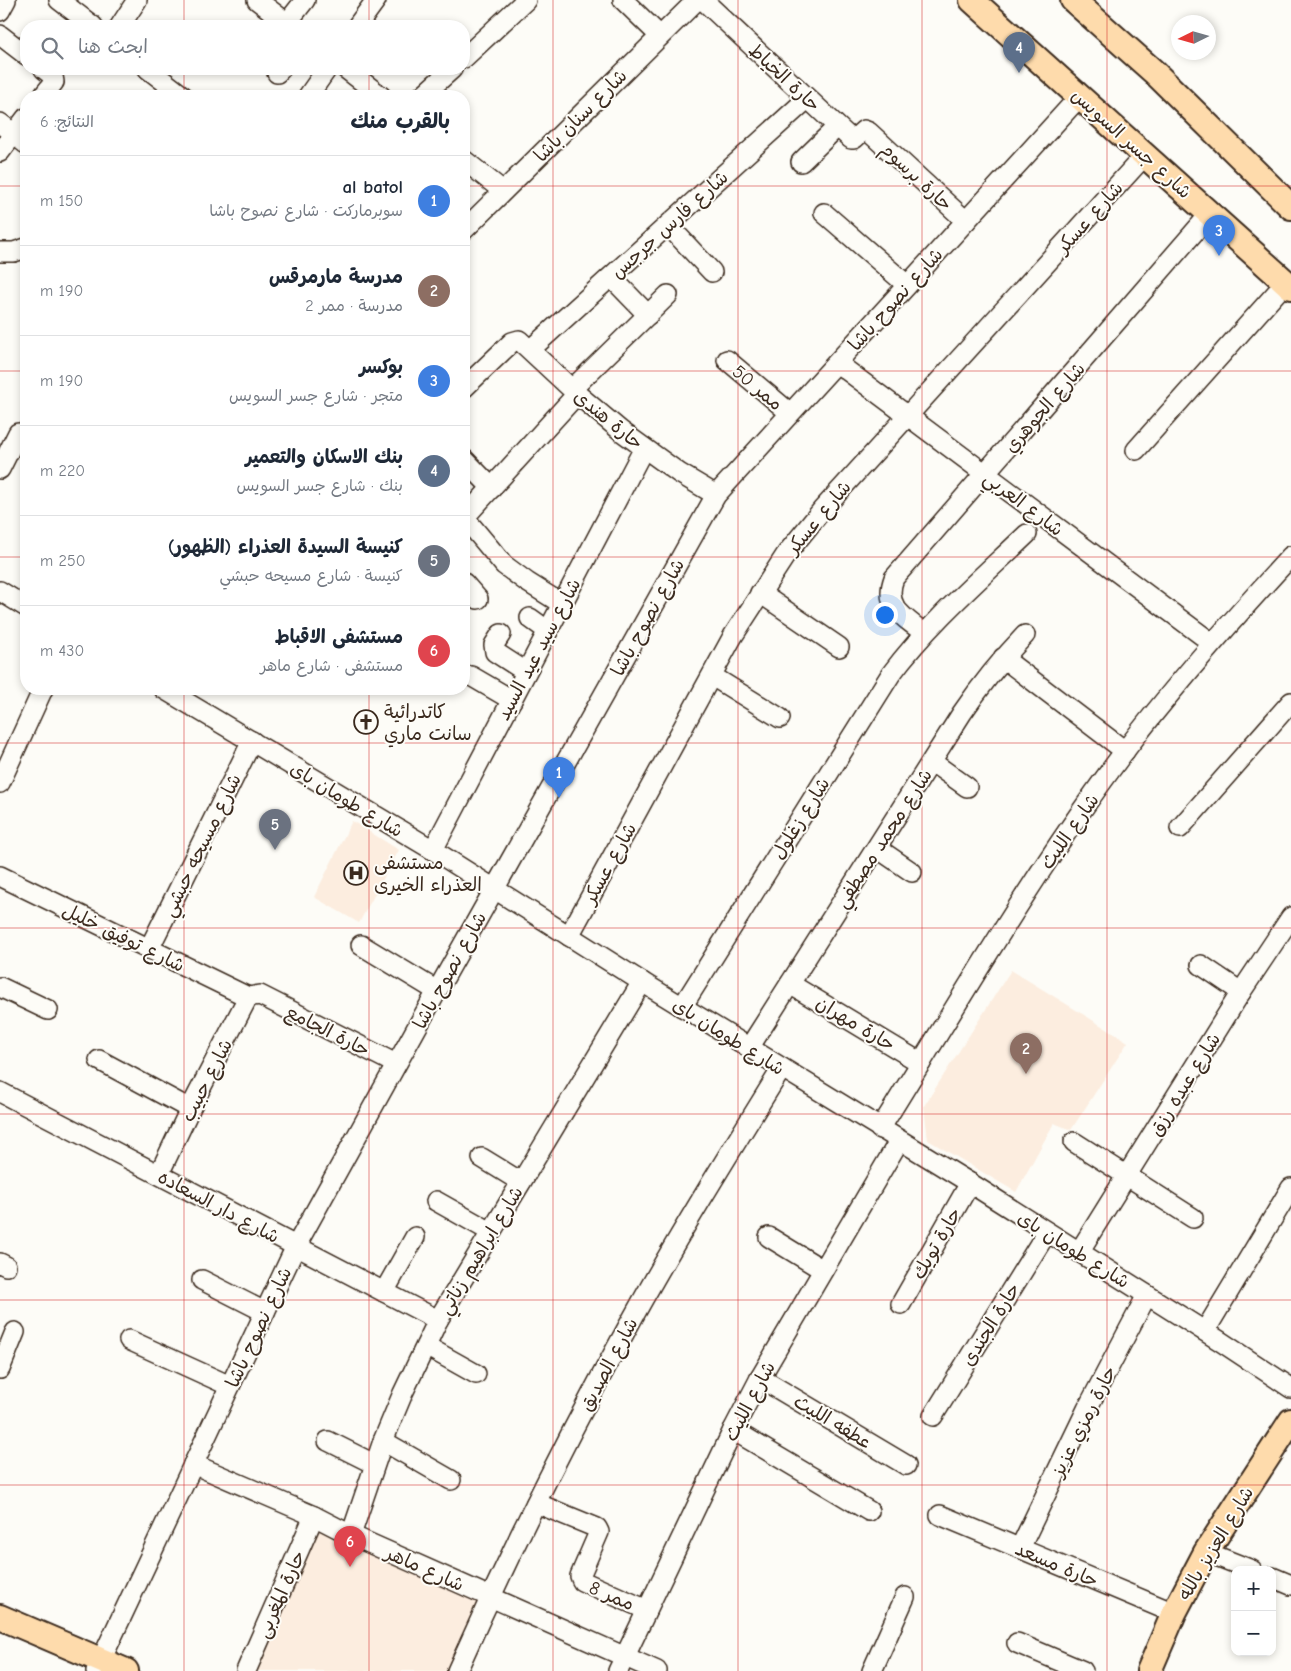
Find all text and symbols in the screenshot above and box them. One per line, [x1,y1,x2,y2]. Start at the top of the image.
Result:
north arrow [1171,15,1216,60]
search box [20,20,470,75]
pin: 4 [1003,32,1035,73]
icon: search [38,34,66,62]
text: ابحث هنا [78,36,148,58]
street label: حارة الخياط [744,39,825,116]
street label: شارع سنان باشا [530,65,633,168]
street label: شارع جسر السويس [1066,84,1196,205]
text: بالقرب منك [350,109,450,133]
text: النتائج: 6 [40,113,94,131]
street label: حارة برسوم [874,138,957,218]
street label: شارع فارس جرجس [607,166,734,285]
text: al batol [342,176,403,198]
street label: شارع عسكر [1050,177,1129,261]
text: 150 m [40,192,83,210]
text: 1 [431,192,437,210]
text: سوبرماركت · شارع نصوح باشا [209,202,403,220]
pin: 3 [1203,215,1235,256]
street label: شارع نصوح باشا [844,244,949,357]
text: مدرسة مارمرقس [269,266,403,288]
text: 190 m [40,282,83,300]
text: 2 [430,282,438,300]
text: مدرسة · ممر 2 [305,297,403,315]
text: بوكسر [359,356,403,378]
street label: شارع الجوهري [1000,358,1092,459]
street label: ممر 50 [728,360,787,415]
text: 190 m [40,372,83,390]
text: 3 [430,372,438,390]
street label: حارة هندى [569,385,647,454]
text: متجر · شارع جسر السويس [229,387,403,405]
text: بنك الاسكان والتعمير [245,446,403,468]
text: 220 m [40,462,85,480]
text: 4 [430,462,438,480]
street label: شارع العربي [976,467,1067,545]
street label: شارع عسكر [780,476,857,562]
text: بنك · شارع جسر السويس [236,477,403,495]
text: كنيسة السيدة العذراء (الظهور) [168,536,403,558]
text: 250 m [40,552,85,570]
text: 5 [430,552,438,570]
street label: شارع نصوح باشا [607,555,691,681]
text: كنيسة · شارع مسيحه حبشي [220,567,403,585]
street label: شارع سيد عيد السيد [492,575,587,725]
your location [872,602,898,628]
text: مستشفى الاقباط [275,626,403,648]
text: 430 m [40,642,84,660]
text: 6 [430,642,438,660]
text: مستشفى · شارع ماهر [260,657,403,675]
place label: كاتدرائية سانت ماري [384,701,472,748]
church icon: كاتدرائية سانت ماري [353,709,379,735]
pin: 1 [543,757,575,798]
street label: شارع طومان باى [285,758,407,844]
street label: شارع محمد مصطفي [831,765,941,915]
street label: شارع مسيحه حبشي [158,770,251,923]
street label: شارع زغلول [767,774,836,865]
street label: شارع الليث [1036,790,1105,875]
pin: 5 [259,809,291,850]
street label: شارع عسكر [578,819,643,911]
place label: مستشفى العذراء الخيرى [374,852,482,896]
hospital icon: مستشفى العذراء الخيرى [343,860,369,886]
street label: شارع توفيق خليل [58,899,188,979]
street label: شارع نصوح باشا [409,908,493,1034]
street label: حارة مهران [812,992,899,1056]
street label: شارع طومان باى [667,994,788,1082]
street label: حارة الجامع [281,1000,373,1063]
street label: شارع عبده رزق [1144,1029,1227,1141]
pin: 2 [1010,1033,1042,1074]
street label: شارع حبيب [177,1035,239,1126]
street label: شارع دار السعاده [153,1166,283,1250]
street label: شارع ابراهيم زناتي [434,1182,532,1321]
street label: حارة تويك [908,1204,966,1283]
street label: شارع طومان باى [1012,1207,1133,1295]
street label: شارع نصوح باشا [221,1264,298,1392]
street label: حارة الجندى [957,1279,1025,1370]
street label: شارع الصديق [575,1314,644,1416]
street label: شارع الليث [720,1358,782,1446]
street label: حارة رمزي عزيز [1046,1363,1124,1484]
street label: عطفه الليث [790,1390,875,1454]
street label: شارع العزيز بالله [1173,1483,1260,1605]
pin: 6 [334,1526,366,1567]
street label: حارة مسعد [1012,1538,1101,1592]
street label: شارع ماهر [379,1541,467,1598]
street label: حارة المغربى [252,1547,311,1642]
map controls [1231,1566,1276,1656]
button: + [1231,1566,1276,1611]
street label: ممر 8 [586,1577,638,1615]
button: − [1231,1611,1276,1656]

